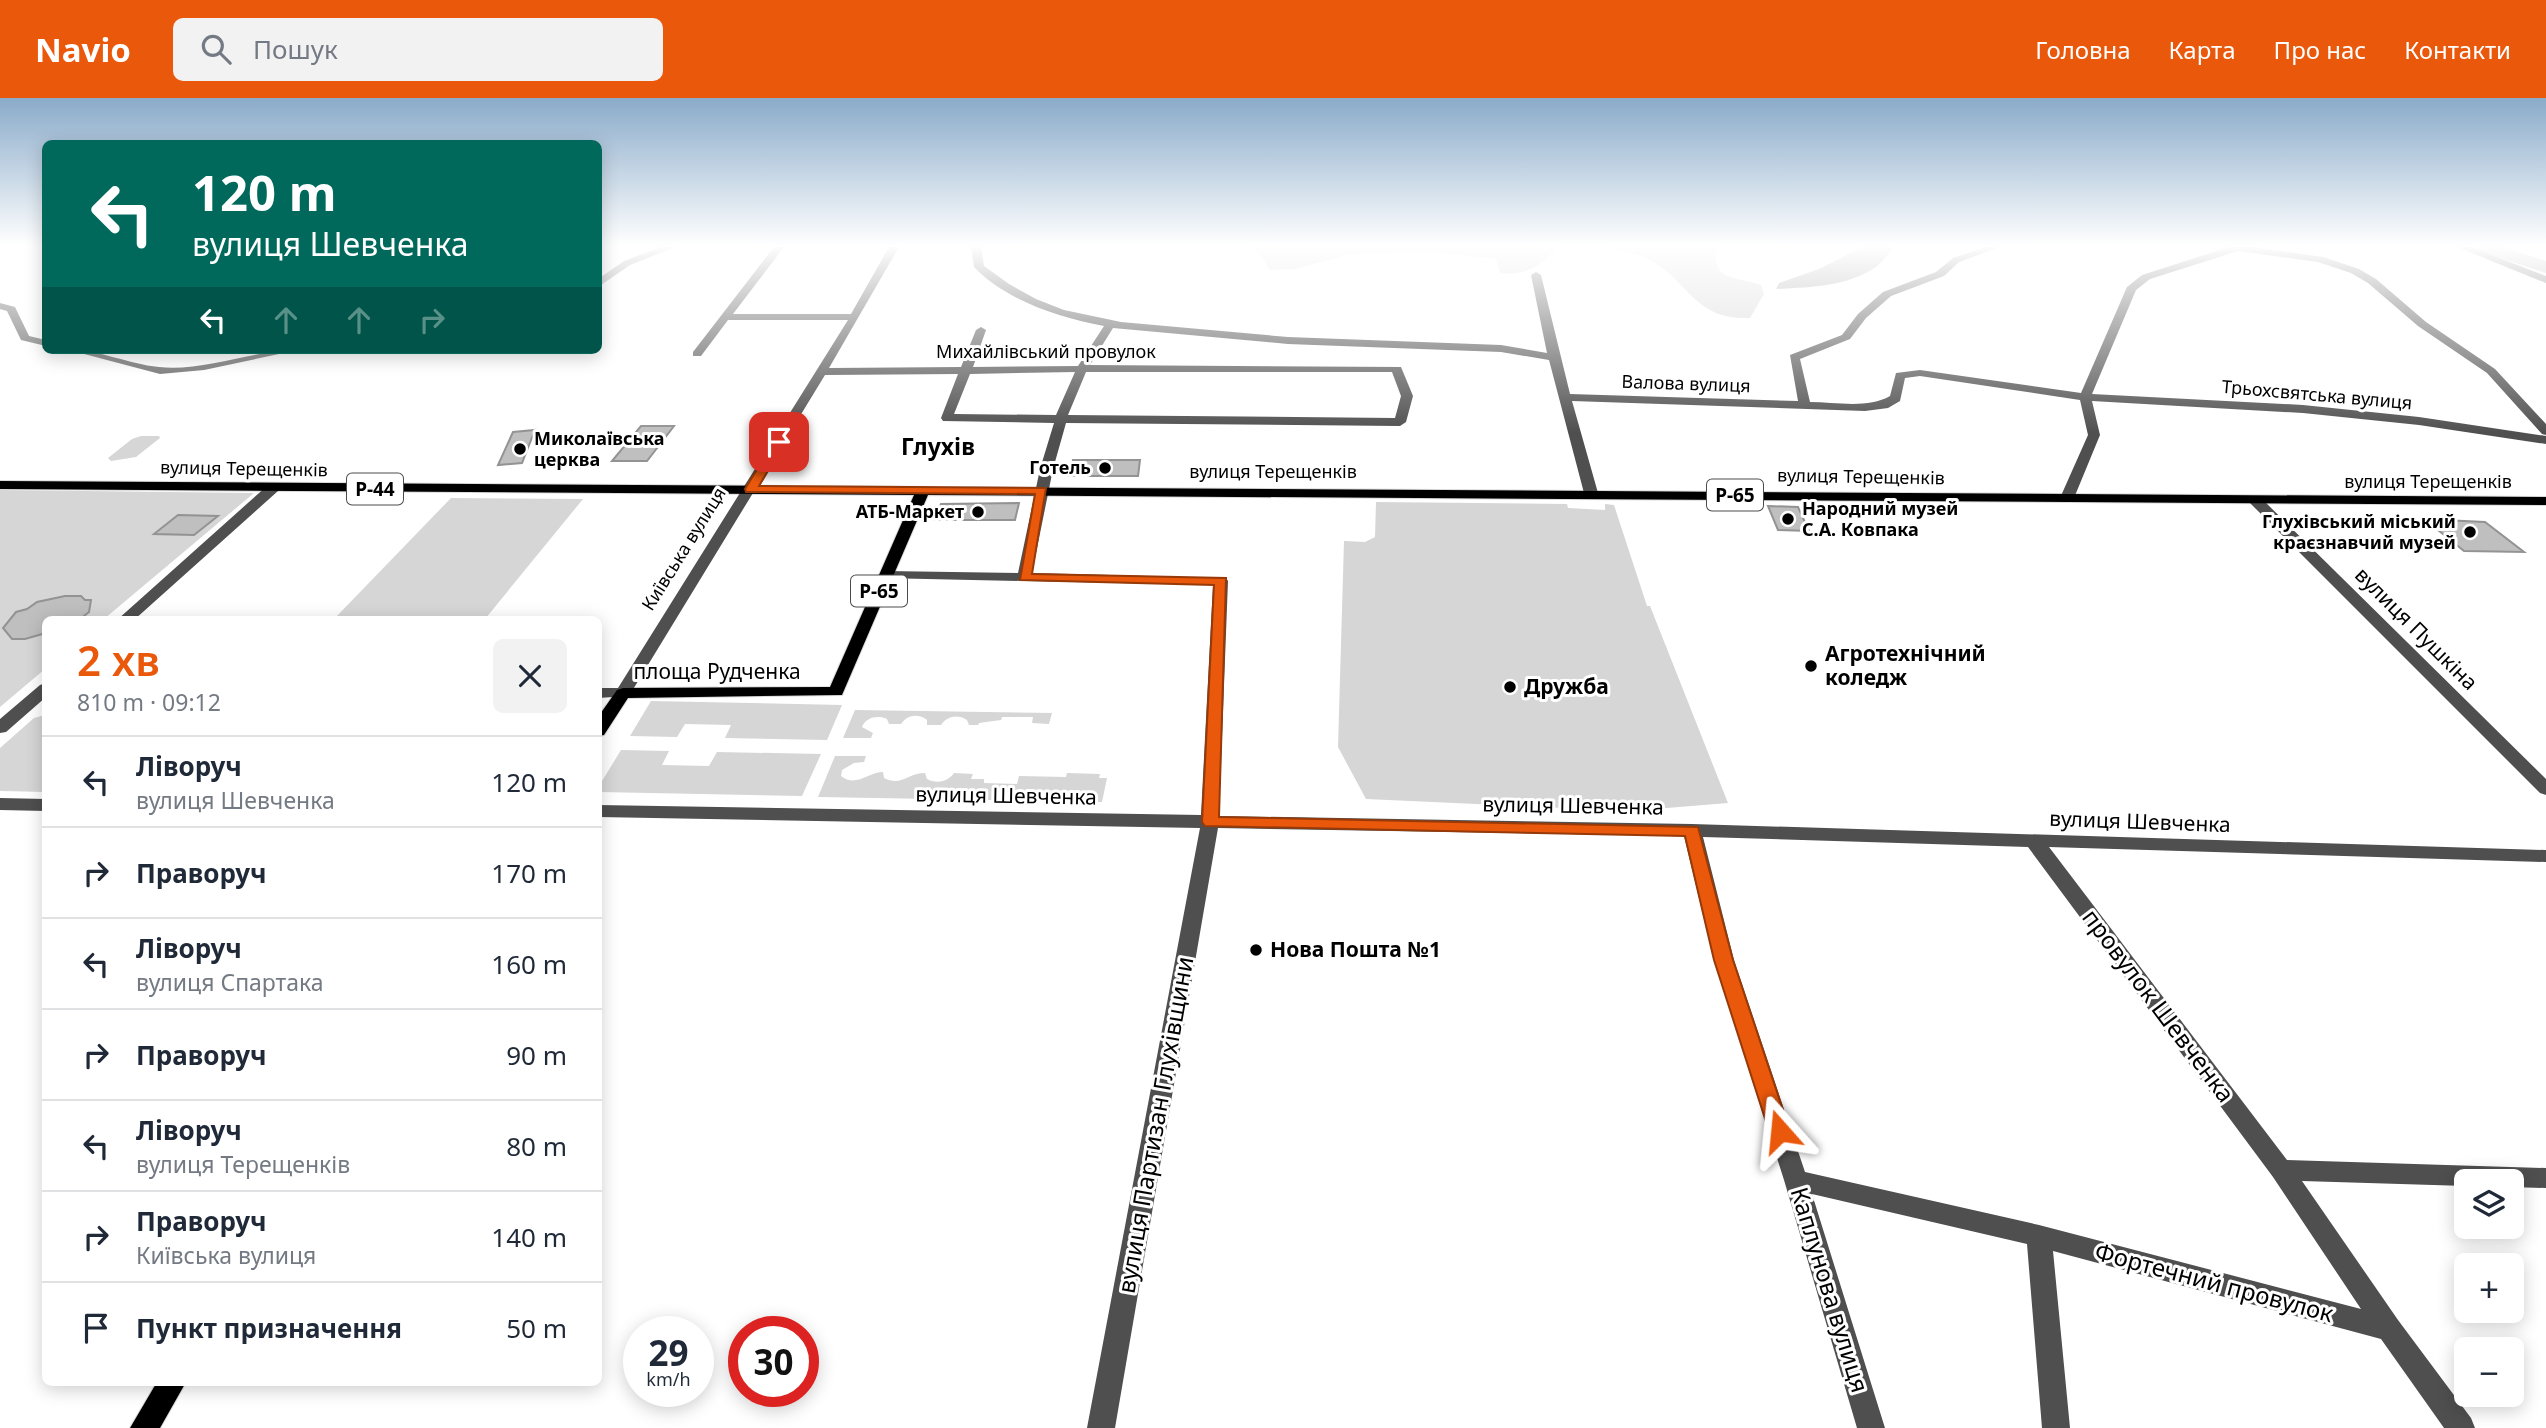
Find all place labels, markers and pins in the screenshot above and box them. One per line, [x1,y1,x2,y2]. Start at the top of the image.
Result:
pin [749,412,809,472]
place label: Миколаївська церква [534,426,665,471]
marker: Миколаївська церква [512,441,528,457]
place label: Готель [1029,455,1091,479]
marker: Готель [1097,460,1113,476]
place label: Народний музей С.А. Ковпака [1802,496,1959,541]
place label: АТБ-Маркет [856,499,964,523]
marker: АТБ-Маркет [970,504,986,520]
place label: Глухівський міський краєзнавчий музей [2262,509,2456,554]
marker: Народний музей С.А. Ковпака [1780,511,1796,527]
marker: Глухівський міський краєзнавчий музей [2462,524,2478,540]
place label: Агротехнічний коледж [1825,639,1986,691]
marker: Агротехнічний коледж [1803,658,1819,674]
place label: Дружба [1524,672,1609,700]
marker: Дружба [1502,679,1518,695]
place label: Нова Пошта №1 [1270,935,1441,963]
marker: Нова Пошта №1 [1248,942,1264,958]

